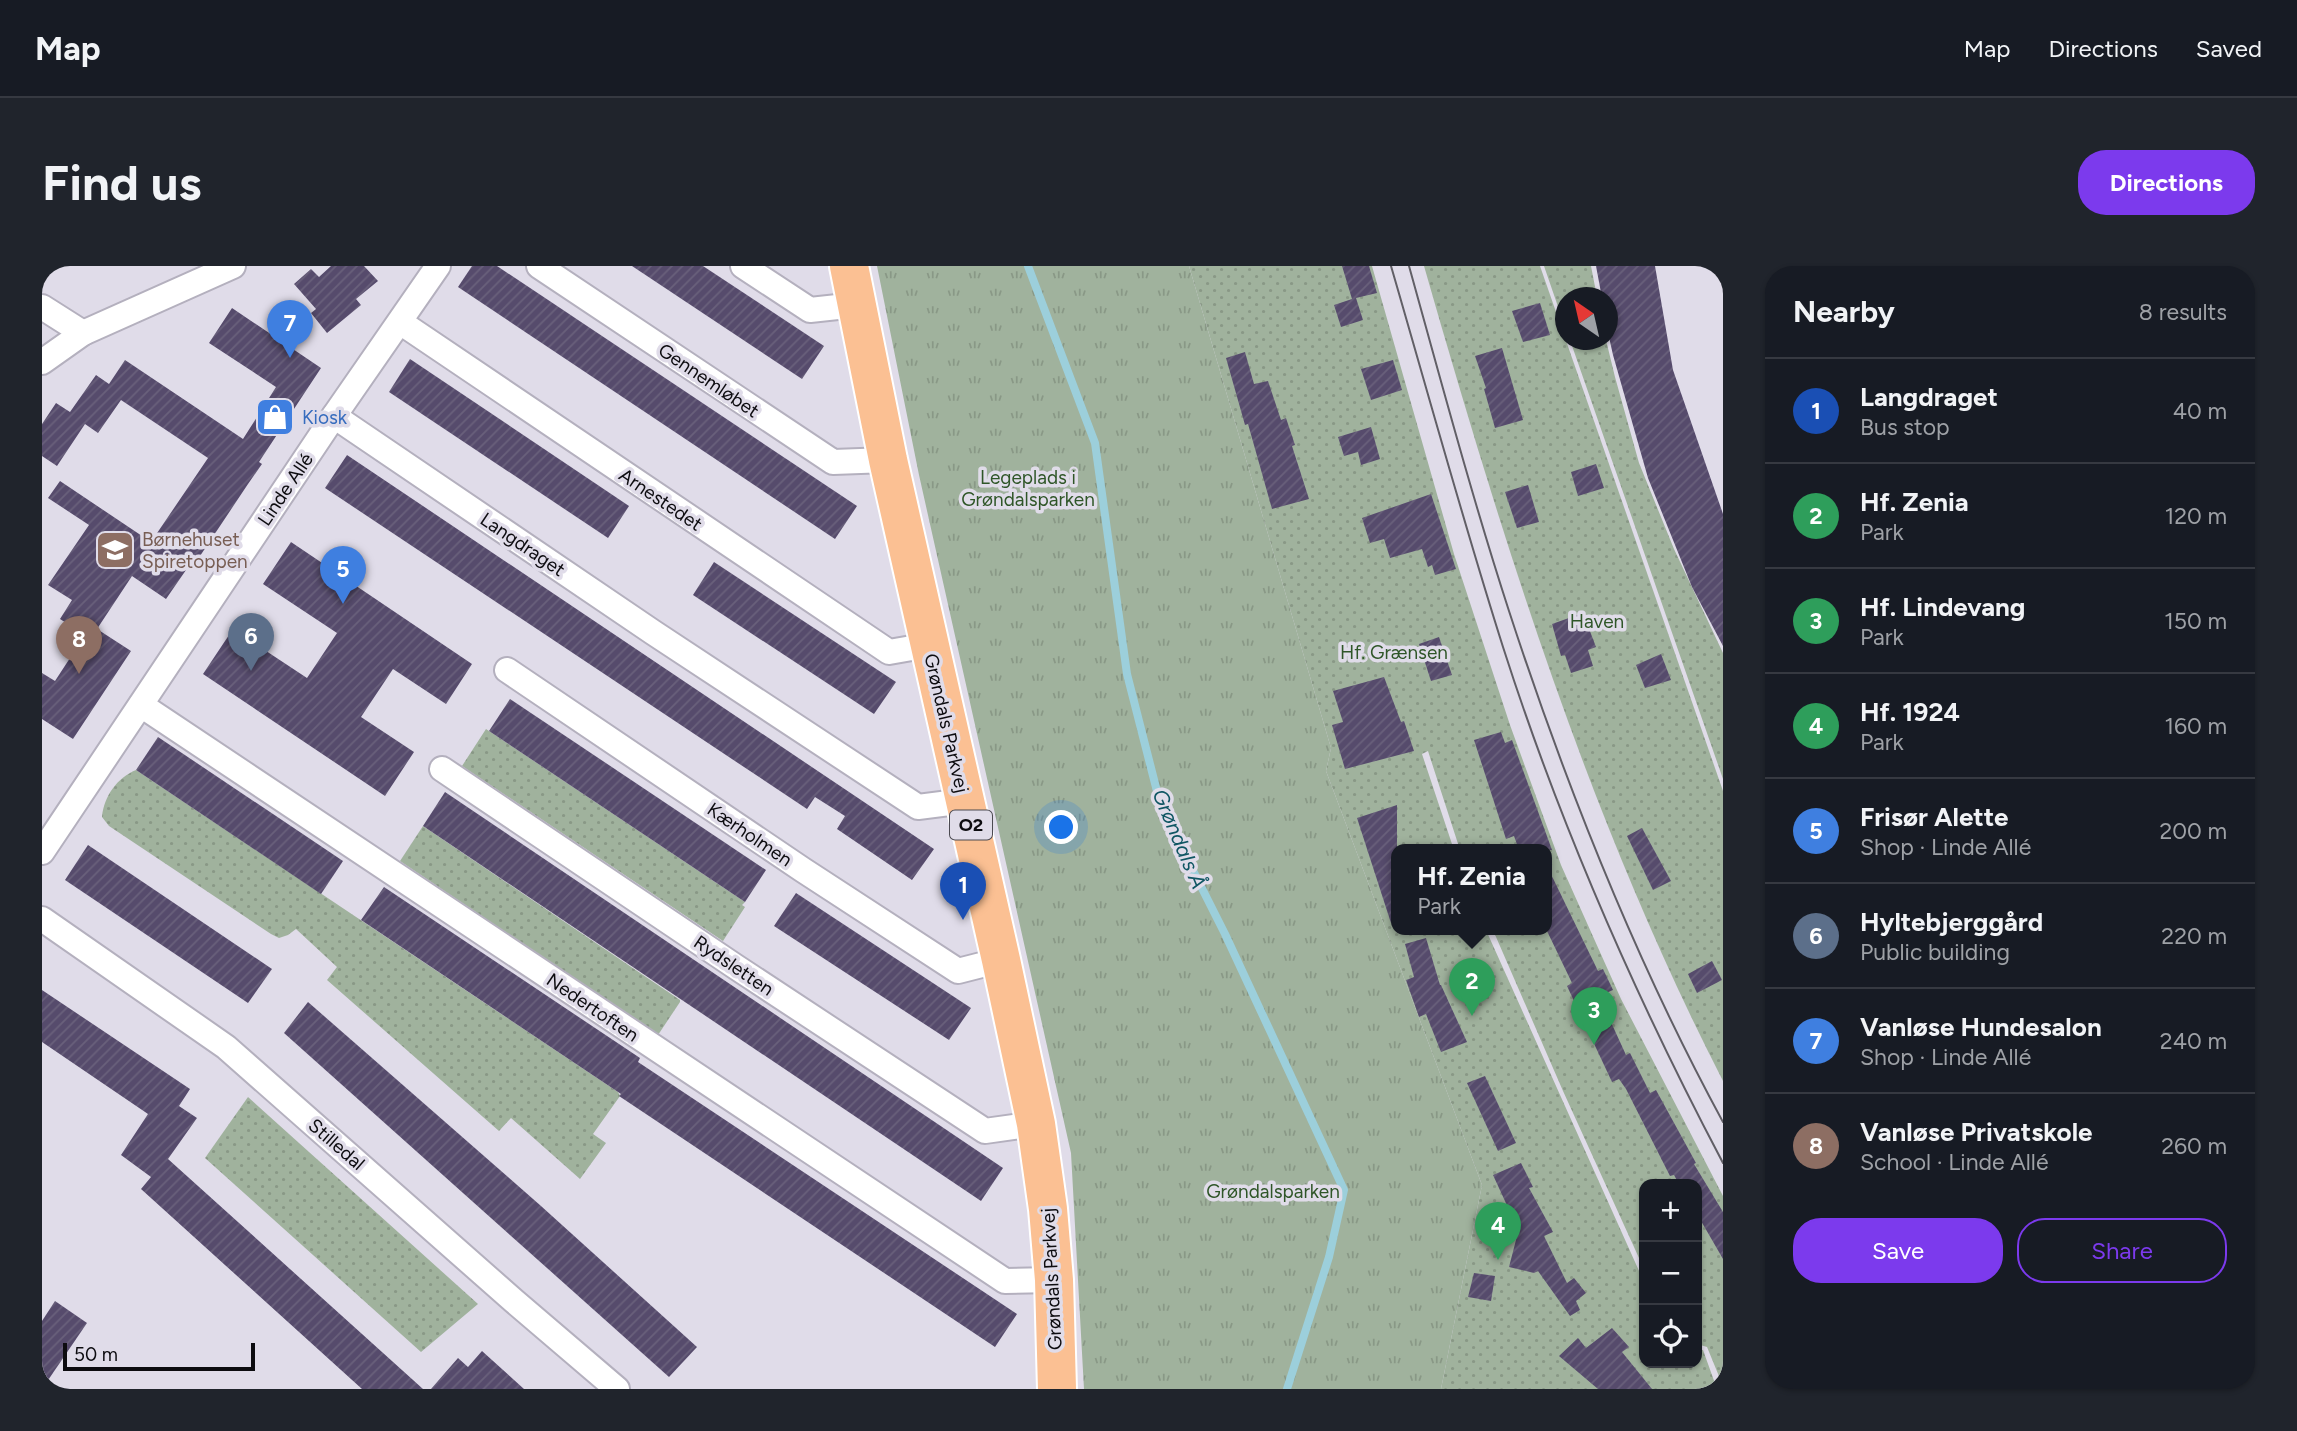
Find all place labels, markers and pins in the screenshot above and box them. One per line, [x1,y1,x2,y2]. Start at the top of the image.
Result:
pin: 7 [267,300,313,358]
shop icon: Kiosk [254,396,296,438]
place label: Kiosk [302,406,348,429]
place label: Børnehuset Spiretoppen [142,528,248,573]
school or university icon: Børnehuset Spiretoppen [94,529,136,571]
pin: 5 [320,546,366,604]
pin: 6 [228,613,274,671]
pin: 8 [56,616,102,674]
pin: 1 [940,862,986,920]
pin: 2 [1449,958,1495,1016]
pin: 3 [1571,987,1617,1045]
pin: 4 [1475,1202,1521,1260]

